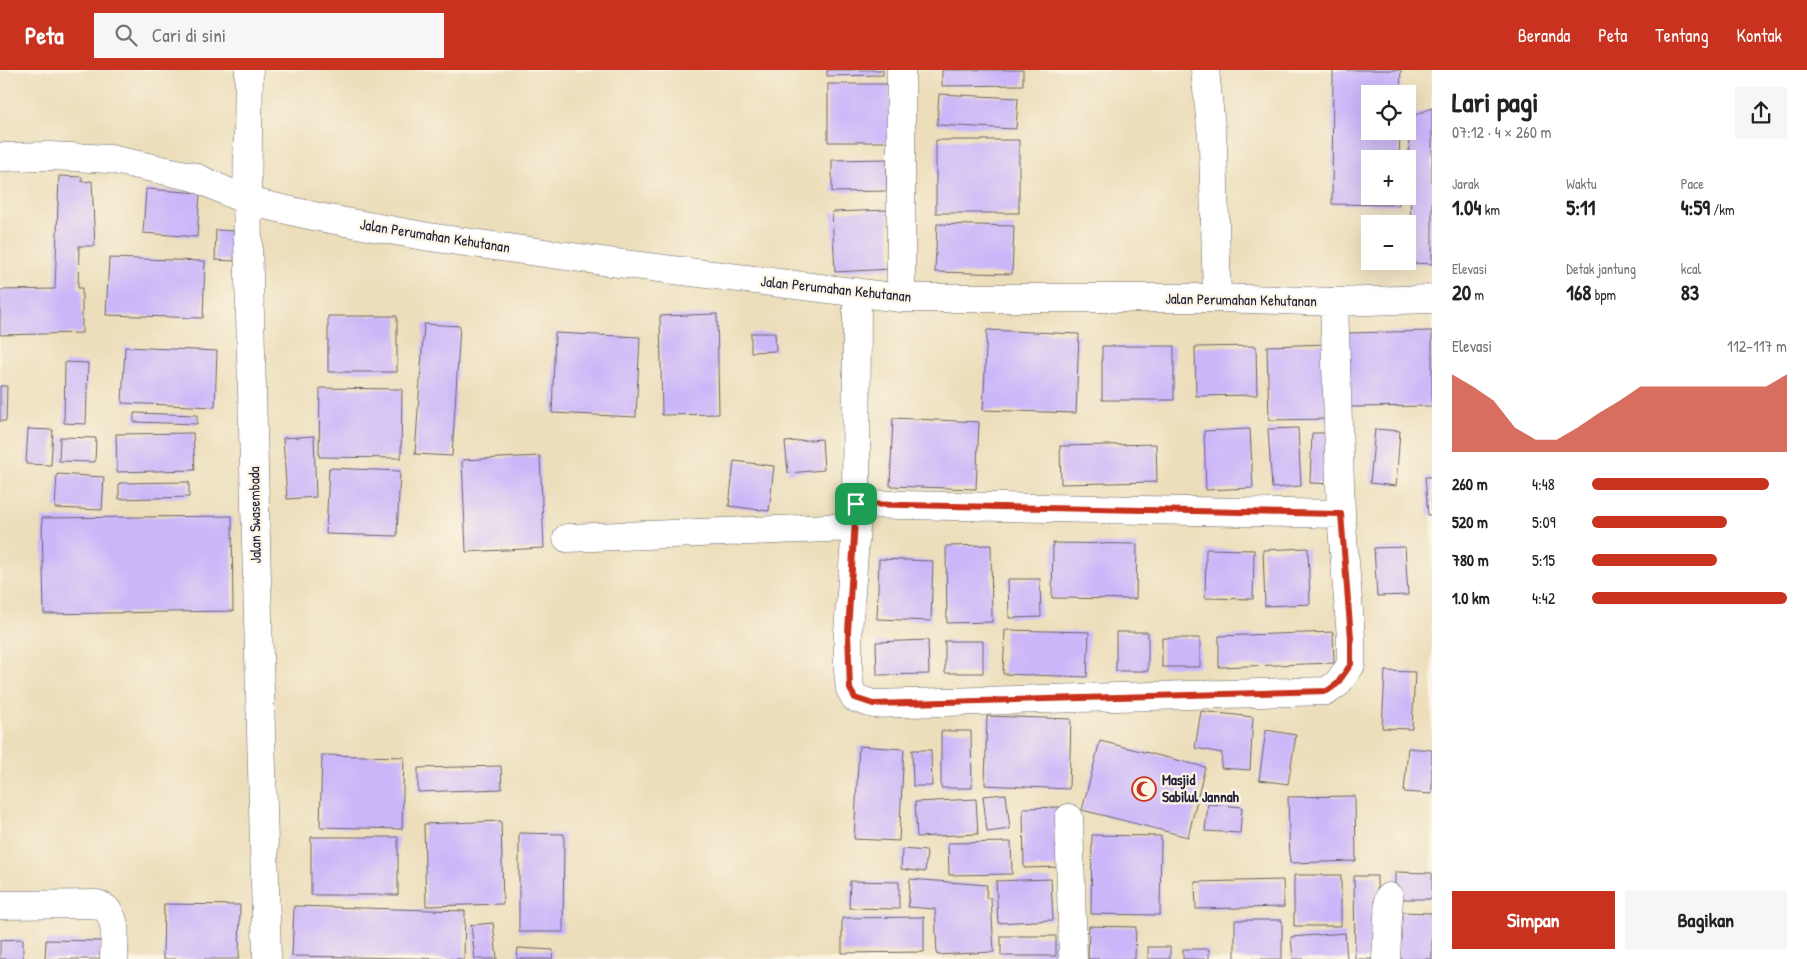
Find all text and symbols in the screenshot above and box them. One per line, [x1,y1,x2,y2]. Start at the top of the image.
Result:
search box [94,13,444,58]
text: Peta [25,19,64,51]
icon: search [112,21,140,49]
text: Cari di sini [152,22,226,48]
text: Beranda [1518,23,1570,48]
text: Peta [1598,23,1627,48]
text: Tentang [1655,23,1708,48]
text: Kontak [1736,23,1782,48]
text: Lari pagi [1452,83,1539,121]
map controls [1361,85,1416,270]
button: locate [1361,85,1416,140]
button: share [1735,87,1787,139]
text: 07:12 · 4 × 260 m [1452,121,1551,143]
button: + [1361,150,1416,205]
text: Jarak [1452,174,1479,193]
text: Waktu [1566,174,1597,193]
text: Pace [1681,174,1704,193]
text: 1.04 [1452,193,1481,222]
text: 5:11 [1566,193,1595,222]
text: 4:59 [1681,193,1710,222]
text: km [1481,200,1500,219]
text: /km [1710,200,1734,219]
street label: Jalan Perumahan Kehutanan [359,213,512,258]
button: − [1361,215,1416,270]
text: Elevasi [1452,259,1487,278]
text: Detak jantung [1566,259,1636,278]
text: kcal [1681,259,1701,278]
street label: Jalan Perumahan Kehutanan [760,270,913,307]
text: 20 [1452,278,1471,307]
text: 168 [1566,278,1591,307]
text: 83 [1681,278,1699,307]
text: m [1471,285,1484,304]
text: bpm [1591,285,1616,304]
street label: Jalan Perumahan Kehutanan [1165,288,1317,311]
text: Elevasi [1452,335,1492,357]
text: 112–117 m [1727,335,1787,357]
street label: Jalan Swasembada [243,466,266,564]
text: 260 m [1452,473,1488,495]
text: 4:48 [1532,473,1555,495]
pin [835,483,877,525]
icon: arrive [842,490,870,518]
text: 520 m [1452,511,1488,533]
text: 5:09 [1532,511,1556,533]
text: 780 m [1452,549,1489,571]
text: 5:15 [1532,549,1555,571]
text: 1.0 km [1452,587,1490,609]
text: 4:42 [1532,587,1555,609]
place label: Masjid Sabilul Jannah [1162,769,1240,807]
mosque icon: Masjid Sabilul Jannah [1131,776,1157,802]
button: Simpan [1452,891,1615,949]
button: Bagikan [1625,891,1787,949]

